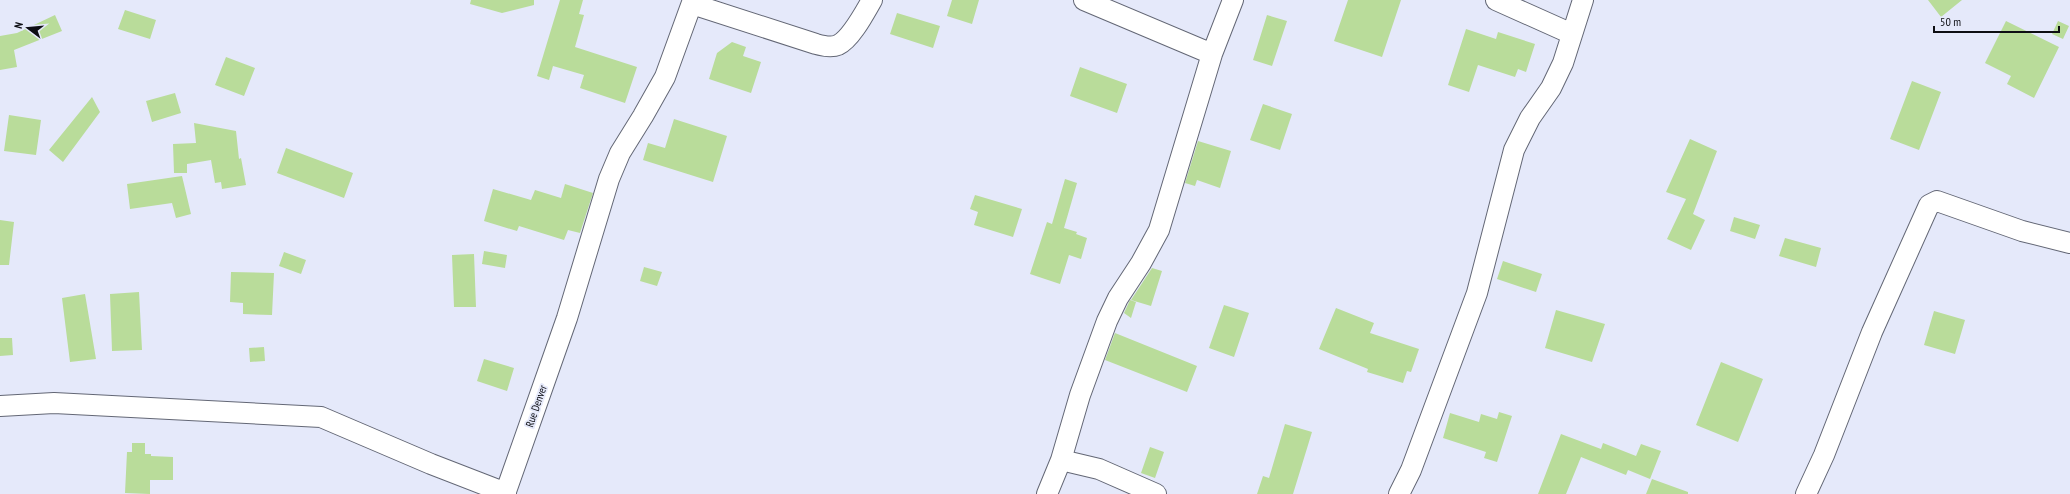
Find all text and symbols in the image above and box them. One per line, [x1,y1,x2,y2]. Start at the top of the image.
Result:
north arrow [8,8,48,48]
scale bar [1934,8,2059,34]
text: 50 m [1940,14,1961,29]
text: N [11,20,26,30]
street label: Rue Denver [522,383,550,429]

